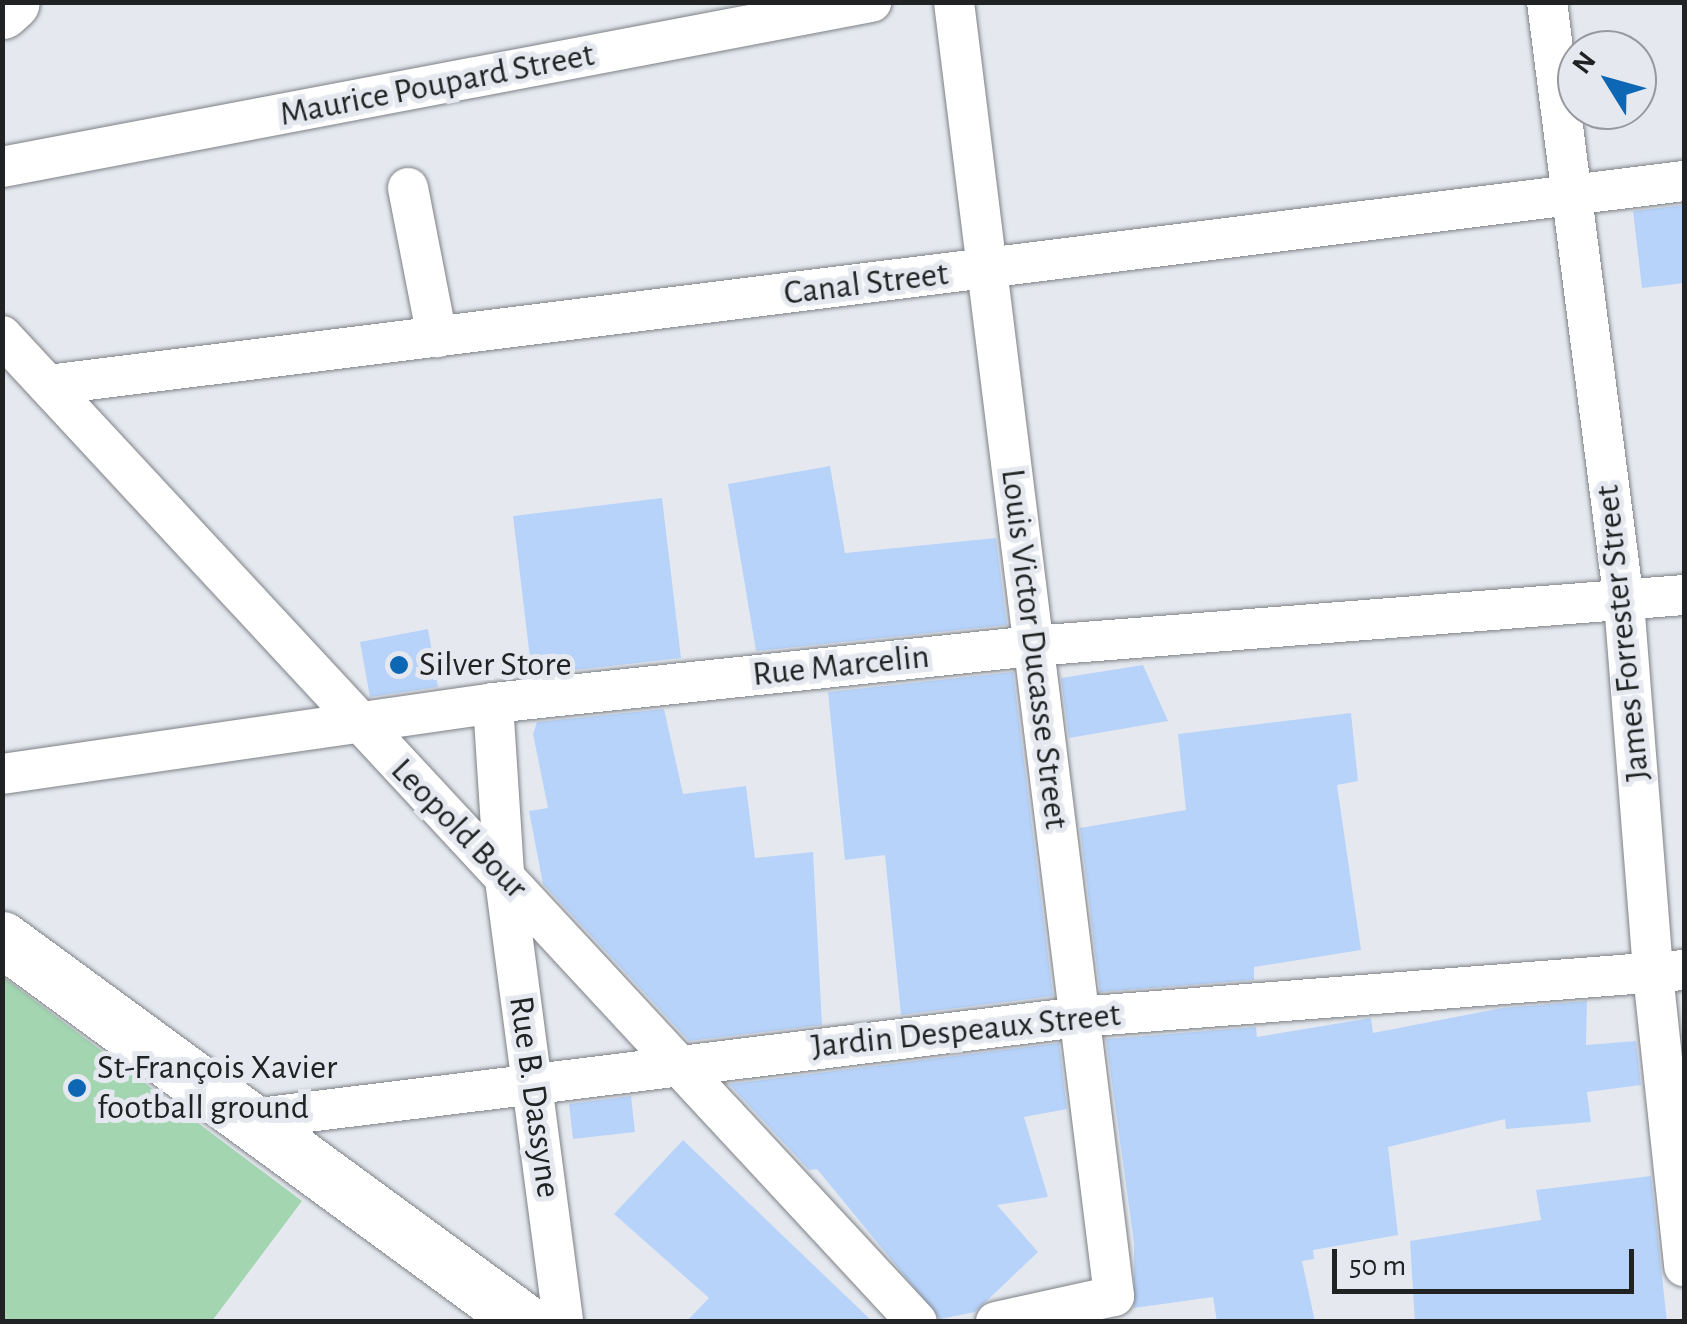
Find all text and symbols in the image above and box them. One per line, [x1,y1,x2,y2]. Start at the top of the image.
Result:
north arrow [1557,30,1657,130]
street label: Maurice Poupard Street [276,34,598,136]
text: N [1568,47,1602,79]
street label: Canal Street [782,253,950,315]
street label: Louis Victor Ducasse Street [991,467,1077,831]
street label: James Forrester Street [1587,483,1659,783]
street label: Rue Marcelin [750,636,932,696]
place label: Silver Store [419,644,572,686]
marker: Silver Store [388,654,410,676]
street label: Leopold Bour [382,750,536,908]
street label: Rue B. Dassyne [499,993,569,1201]
street label: Jardin Despeaux Street [809,994,1123,1068]
place label: St-François Xavier football ground [97,1047,337,1129]
marker: St-François Xavier football ground [66,1077,88,1099]
scale bar [1337,1229,1640,1291]
text: 50 m [1349,1251,1406,1281]

